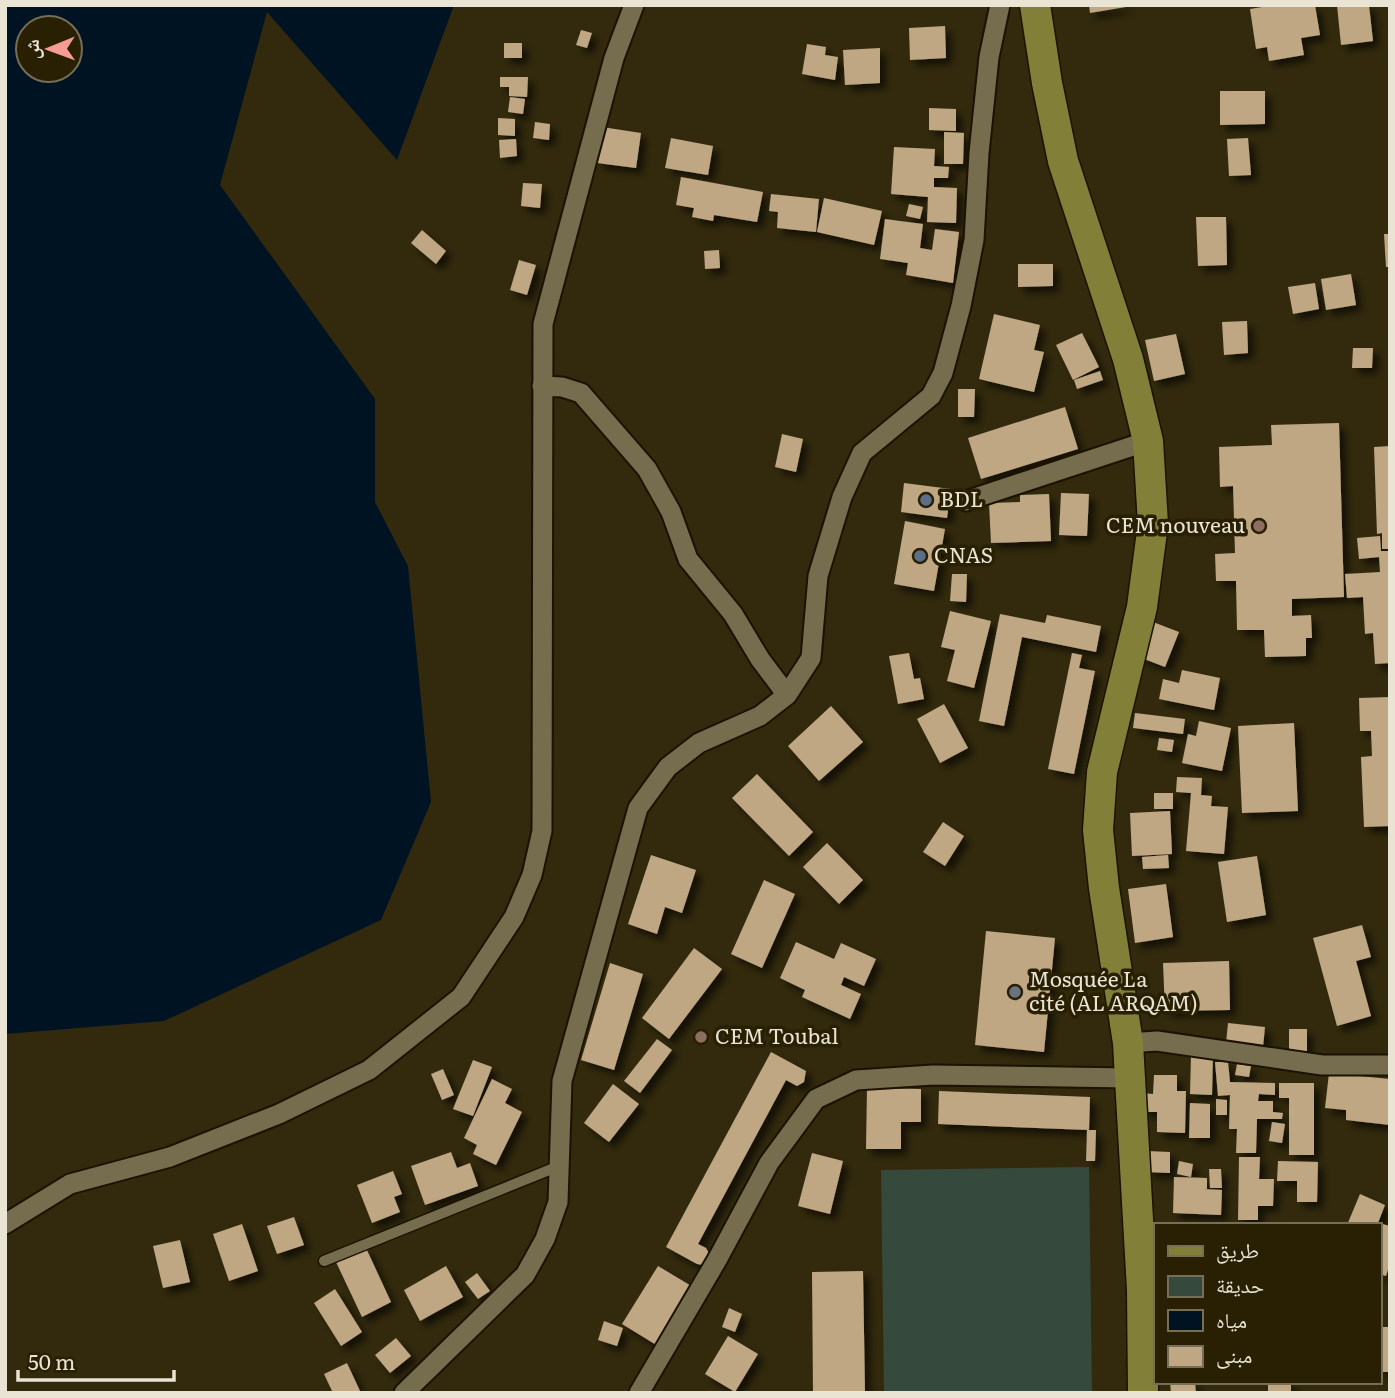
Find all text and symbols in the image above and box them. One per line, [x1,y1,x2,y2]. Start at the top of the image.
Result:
north arrow [14,14,84,84]
text: ش [17,39,45,60]
place label: BDL [940,482,983,513]
marker: BDL [918,492,934,508]
place label: CEM nouveau [1106,508,1245,539]
marker: CEM nouveau [1251,518,1267,534]
place label: CNAS [934,538,993,569]
marker: CNAS [912,548,928,564]
place label: Mosquée La cité (AL ARQAM) [1029,962,1198,1017]
marker: Mosquée La cité (AL ARQAM) [1007,984,1023,1000]
place label: CEM Toubal [715,1019,839,1050]
marker: CEM Toubal [693,1029,709,1045]
legend [1154,1223,1381,1384]
text: طريق [1216,1233,1259,1264]
text: حديقة [1216,1268,1264,1299]
text: مياه [1216,1303,1247,1334]
scale bar [18,1338,173,1382]
text: مبنى [1216,1338,1252,1369]
text: 50 m [28,1345,75,1376]

